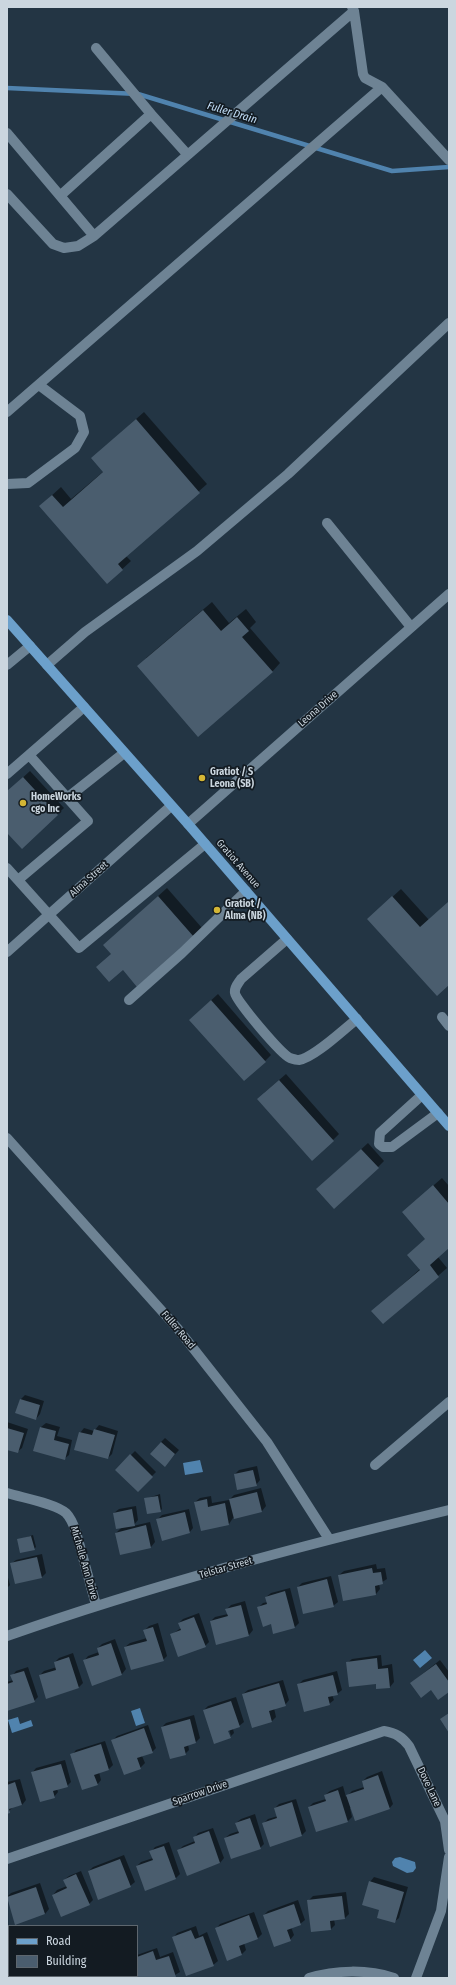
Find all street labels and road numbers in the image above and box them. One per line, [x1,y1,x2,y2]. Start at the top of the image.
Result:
street label: Leona Drive [296,689,340,729]
street label: Gratiot Avenue [214,837,262,891]
street label: Alma Street [67,859,111,899]
street label: Fuller Road [159,1309,197,1351]
street label: Michelle Ann Drive [68,1525,100,1601]
street label: Telstar Street [198,1555,254,1581]
street label: Dove Lane [415,1765,443,1809]
street label: Sparrow Drive [171,1778,229,1808]

